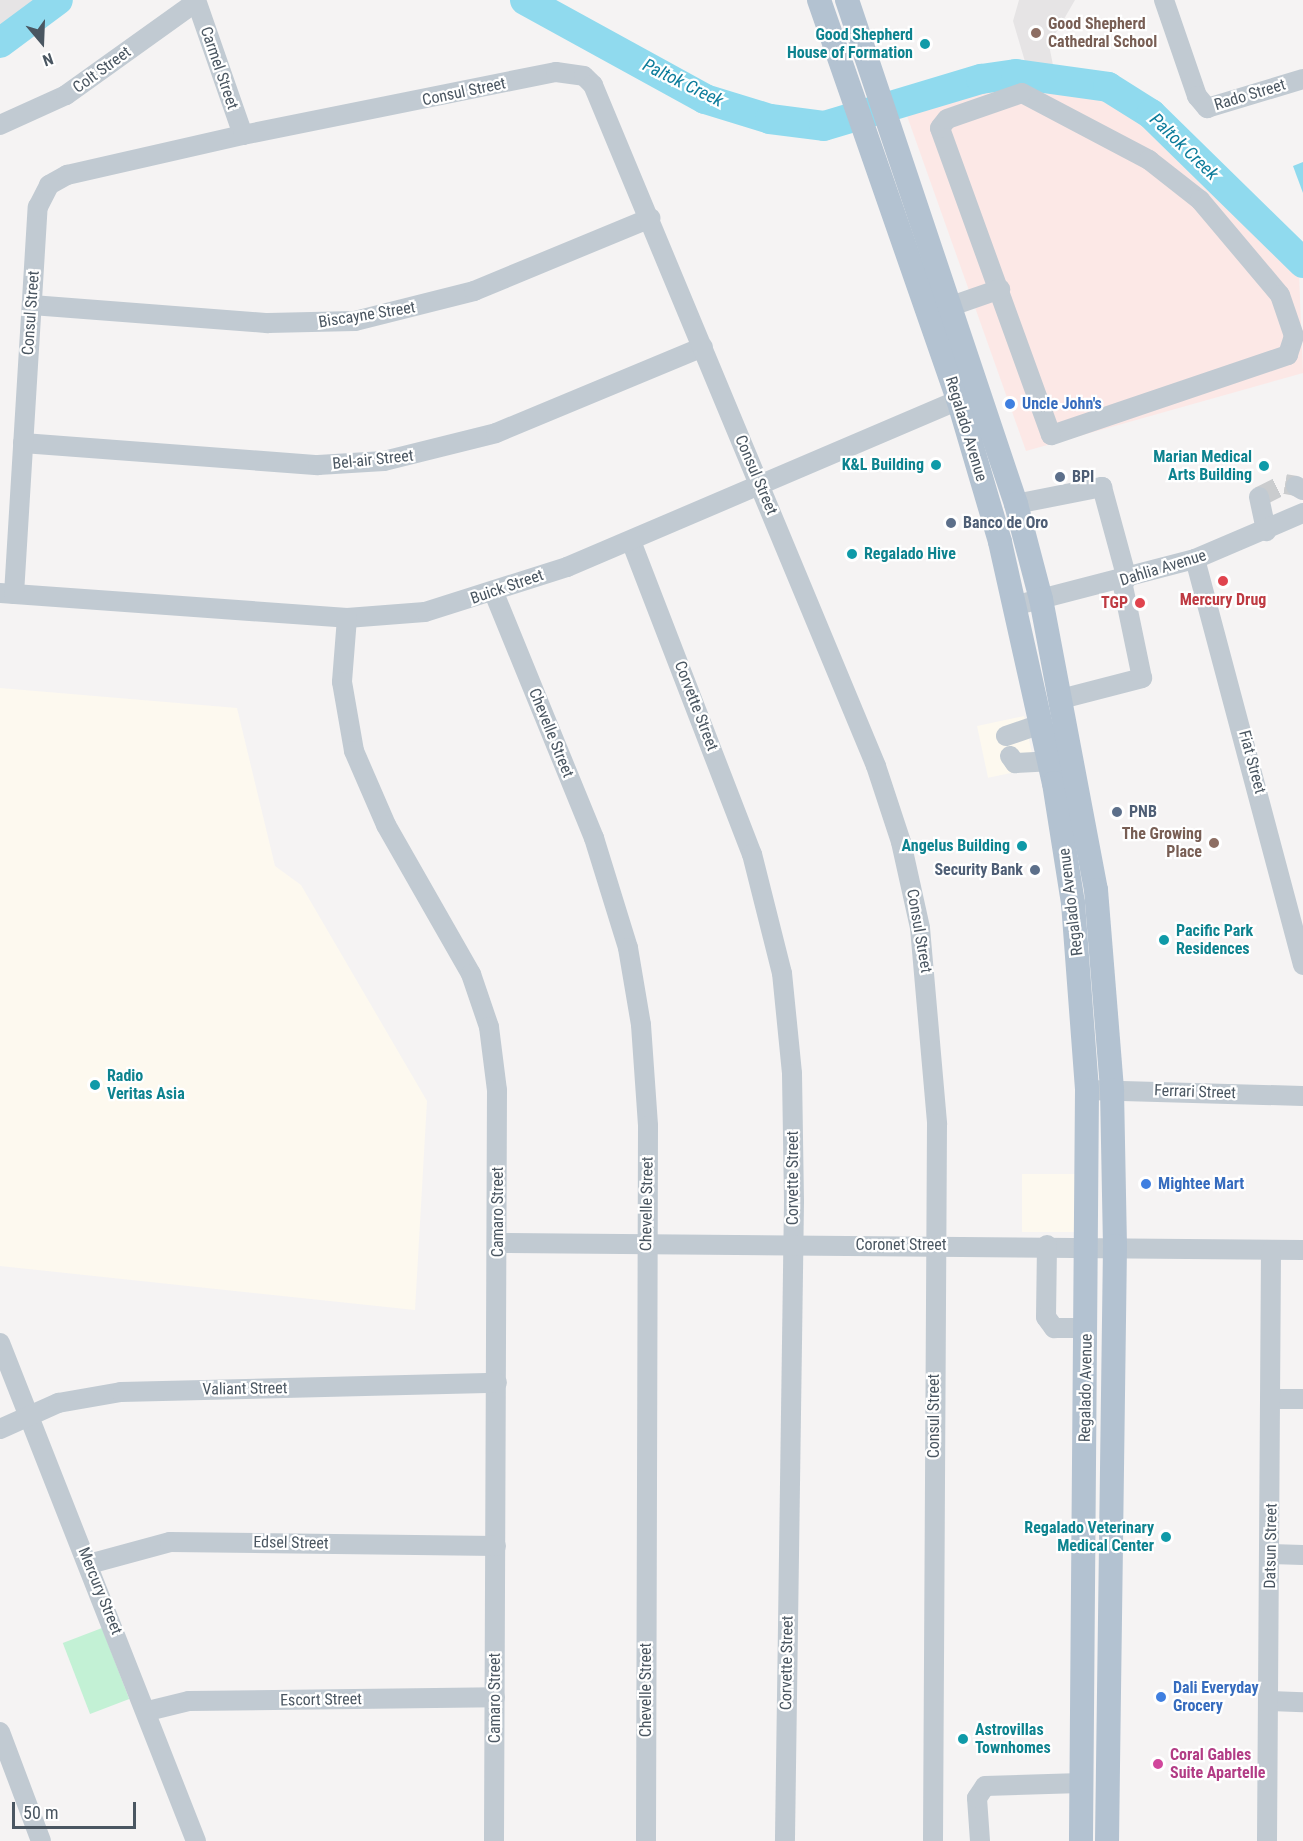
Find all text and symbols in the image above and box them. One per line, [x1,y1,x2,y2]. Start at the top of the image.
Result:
north arrow [12,12,72,72]
place label: Good Shepherd Cathedral School [1048,14,1157,52]
street label: Carmel Street [196,24,242,112]
place label: Good Shepherd House of Formation [787,25,913,63]
marker: Good Shepherd Cathedral School [1029,26,1043,40]
marker: Good Shepherd House of Formation [918,37,932,51]
street label: Colt Street [69,43,135,97]
text: N [40,49,56,70]
water label: Paltok Creek [639,54,727,112]
street label: Consul Street [421,74,507,110]
street label: Rado Street [1212,75,1288,115]
water label: Paltok Creek [1145,109,1223,185]
street label: Consul Street [18,270,44,356]
street label: Biscayne Street [317,298,417,332]
street label: Regalado Avenue [941,374,991,484]
place label: Uncle John's [1022,394,1102,414]
marker: Uncle John's [1003,397,1017,411]
street label: Consul Street [731,432,781,518]
street label: Bel-air Street [332,446,414,474]
place label: Marian Medical Arts Building [1153,447,1252,485]
place label: K&L Building [842,455,924,475]
marker: K&L Building [929,458,943,472]
marker: Marian Medical Arts Building [1257,459,1271,473]
place label: BPI [1072,467,1094,487]
marker: BPI [1053,470,1067,484]
place label: Banco de Oro [963,513,1048,533]
marker: Banco de Oro [944,516,958,530]
place label: Regalado Hive [864,544,956,564]
street label: Dahlia Avenue [1118,546,1208,590]
marker: Regalado Hive [845,547,859,561]
street label: Buick Street [468,566,546,608]
marker: Mercury Drug [1216,574,1230,588]
place label: Mercury Drug [1180,590,1266,610]
place label: TGP [1101,593,1128,613]
marker: TGP [1133,596,1147,610]
street label: Corvette Street [670,658,722,754]
street label: Chevelle Street [524,686,578,780]
street label: Fiat Street [1234,728,1270,796]
place label: PNB [1129,802,1157,822]
marker: PNB [1110,805,1124,819]
place label: The Growing Place [1122,824,1202,862]
place label: Angelus Building [902,836,1010,856]
marker: The Growing Place [1207,836,1221,850]
marker: Angelus Building [1015,839,1029,853]
street label: Regalado Avenue [1055,847,1087,957]
place label: Security Bank [934,860,1023,880]
marker: Security Bank [1028,863,1042,877]
street label: Consul Street [902,888,936,974]
place label: Pacific Park Residences [1176,921,1253,959]
marker: Pacific Park Residences [1157,933,1171,947]
place label: Radio Veritas Asia [107,1066,185,1104]
marker: Radio Veritas Asia [88,1078,102,1092]
street label: Ferrari Street [1154,1081,1236,1103]
street label: Corvette Street [783,1131,803,1225]
street label: Chevelle Street [637,1157,657,1251]
street label: Camaro Street [488,1167,508,1257]
place label: Mightee Mart [1158,1174,1244,1194]
marker: Mightee Mart [1139,1177,1153,1191]
street label: Coronet Street [855,1235,946,1255]
street label: Regalado Avenue [1075,1334,1097,1442]
street label: Consul Street [924,1374,944,1458]
street label: Valiant Street [202,1379,288,1399]
street label: Datsun Street [1261,1503,1281,1589]
place label: Regalado Veterinary Medical Center [1024,1518,1154,1556]
marker: Regalado Veterinary Medical Center [1159,1530,1173,1544]
street label: Edsel Street [253,1533,329,1553]
street label: Mercury Street [74,1545,126,1637]
street label: Corvette Street [777,1616,797,1710]
street label: Chevelle Street [636,1643,656,1737]
street label: Camaro Street [485,1653,505,1743]
place label: Dali Everyday Grocery [1173,1678,1259,1716]
street label: Escort Street [280,1690,362,1710]
marker: Dali Everyday Grocery [1154,1690,1168,1704]
place label: Astrovillas Townhomes [975,1720,1051,1758]
marker: Astrovillas Townhomes [956,1732,970,1746]
place label: Coral Gables Suite Apartelle [1170,1745,1265,1783]
marker: Coral Gables Suite Apartelle [1151,1757,1165,1771]
scale bar [15,1790,140,1828]
text: 50 m [23,1802,58,1823]

